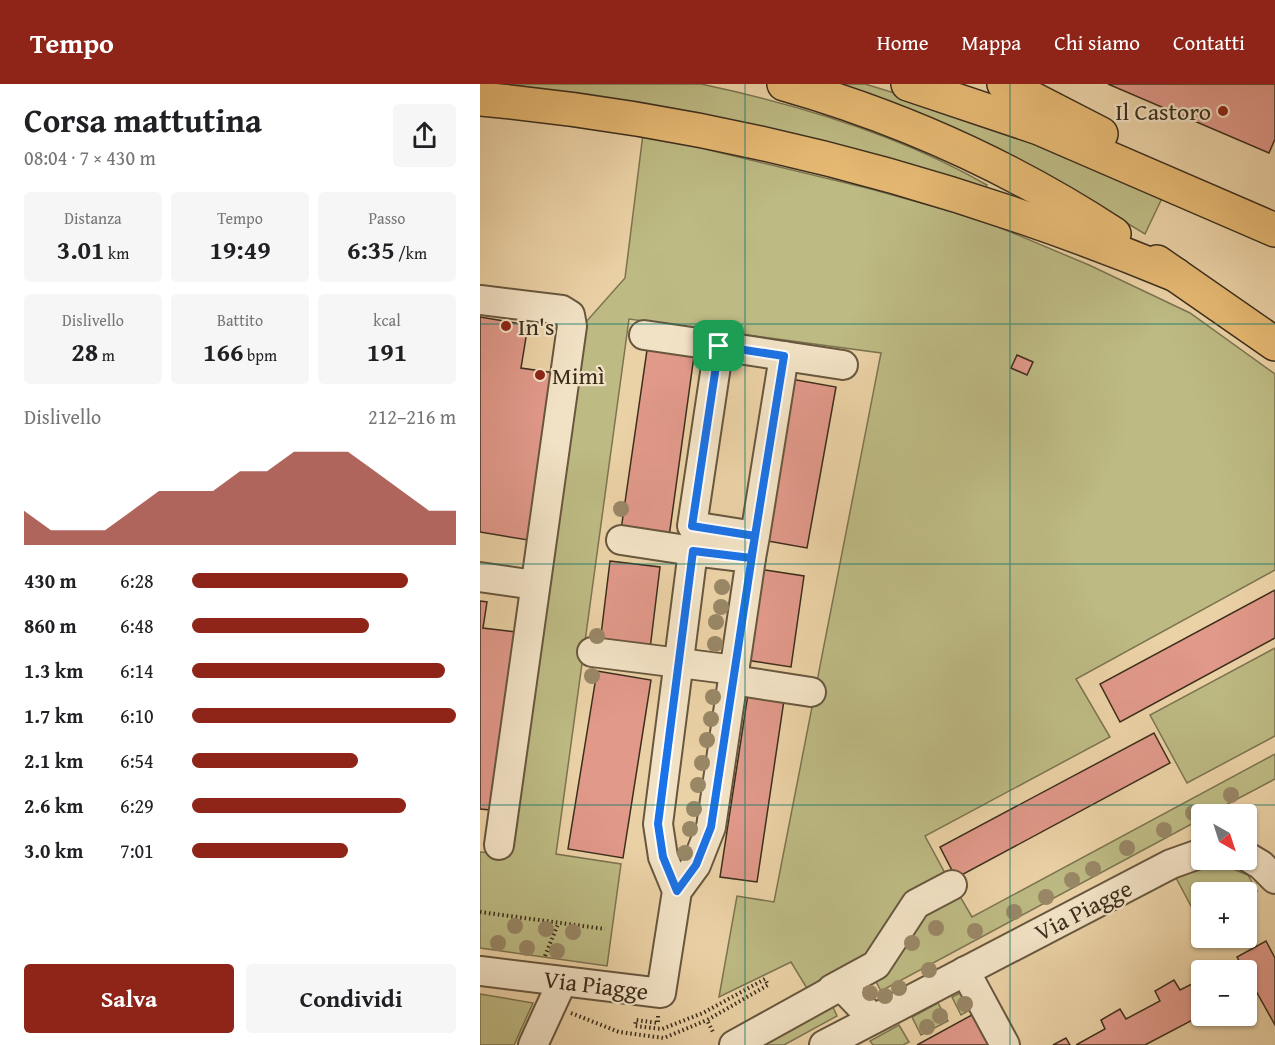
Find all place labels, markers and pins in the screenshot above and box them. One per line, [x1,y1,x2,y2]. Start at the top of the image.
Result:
place label: Il Castoro [1115,94,1211,129]
marker: Il Castoro [1216,104,1230,118]
place label: In's [518,309,555,344]
marker: In's [499,319,513,333]
pin [693,320,744,371]
place label: Mimì [552,358,605,393]
marker: Mimì [533,368,547,382]

